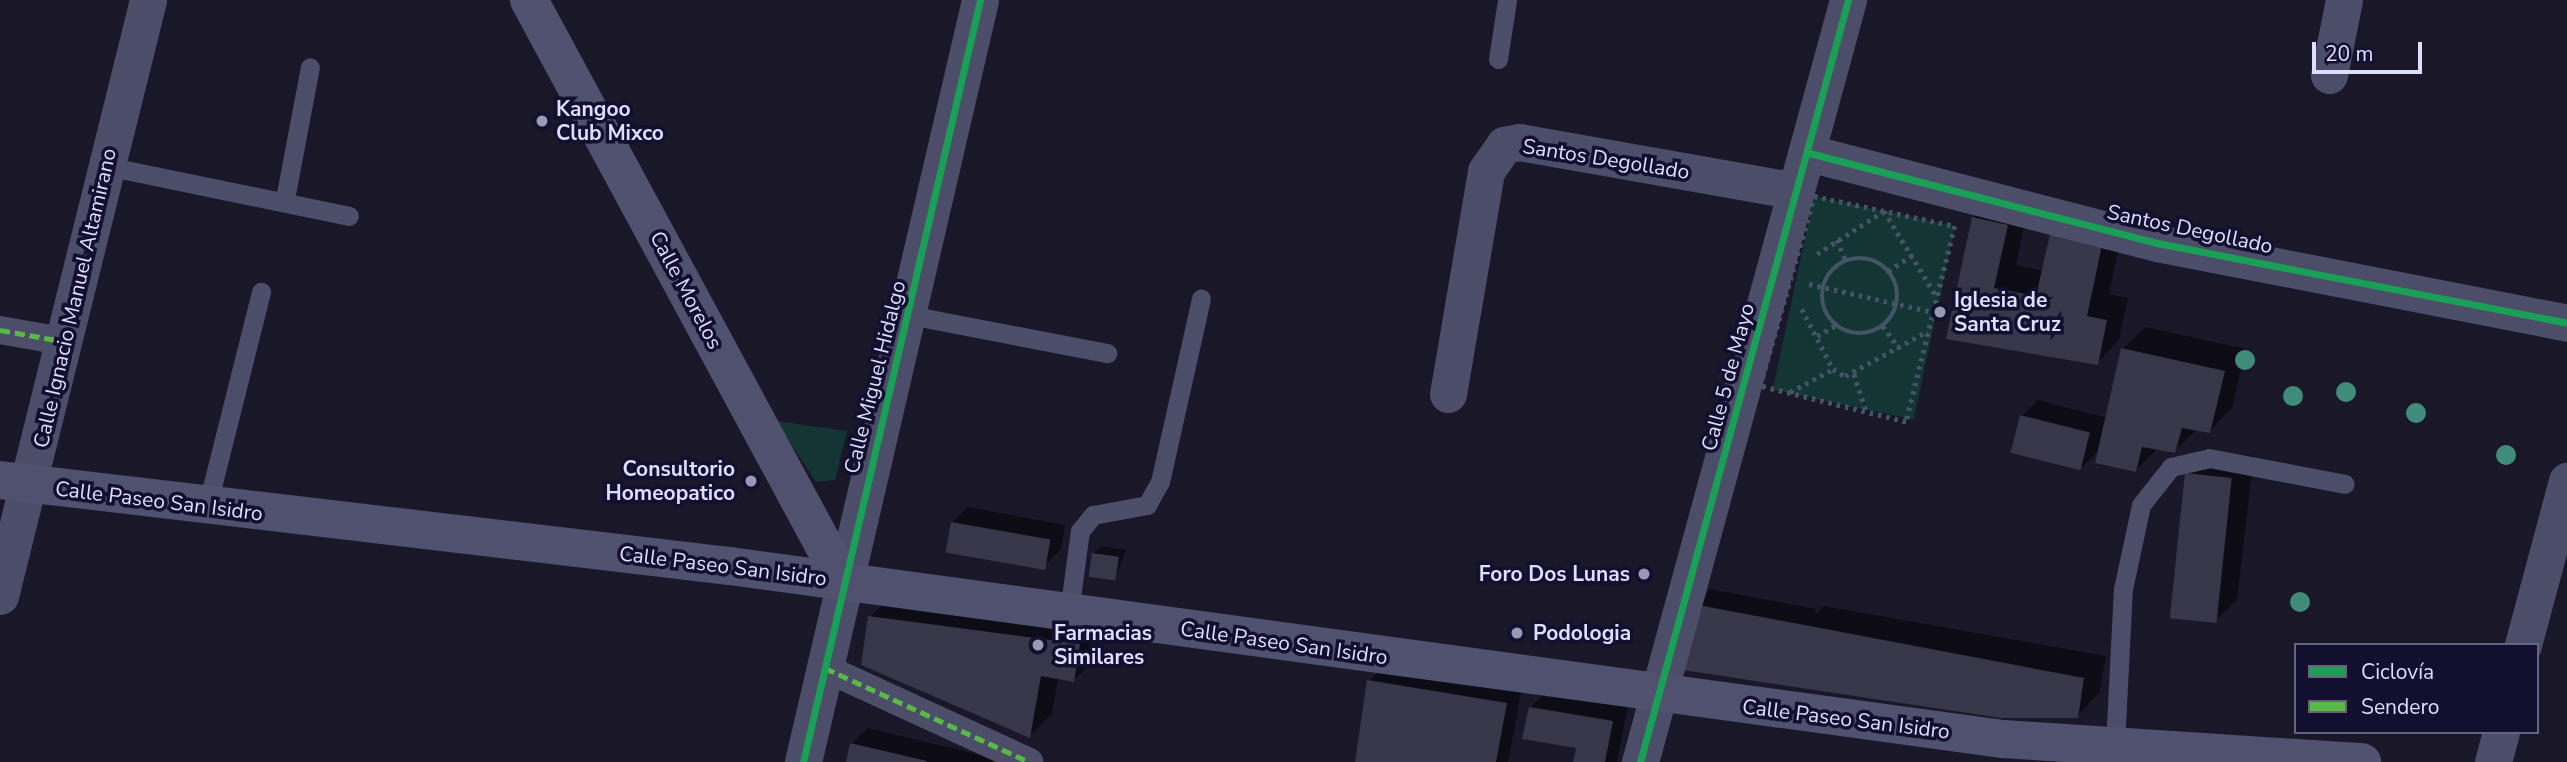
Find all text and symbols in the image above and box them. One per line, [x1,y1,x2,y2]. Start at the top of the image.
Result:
scale bar [2315,28,2425,72]
text: 20 m [2325,40,2374,68]
place label: Kangoo Club Mixco [556,96,664,146]
marker: Kangoo Club Mixco [534,113,550,129]
street label: Santos Degollado [1521,133,1691,185]
street label: Calle Ignacio Manuel Altamirano [28,146,122,450]
street label: Santos Degollado [2105,199,2275,259]
street label: Calle Morelos [644,227,728,353]
street label: Calle Miguel Hidalgo [839,278,911,476]
place label: Iglesia de Santa Cruz [1954,287,2061,337]
street label: Calle 5 de Mayo [1696,300,1760,454]
marker: Iglesia de Santa Cruz [1932,304,1948,320]
place label: Consultorio Homeopatico [605,456,735,506]
marker: Consultorio Homeopatico [741,471,761,491]
street label: Calle Paseo San Isidro [54,476,264,526]
street label: Calle Paseo San Isidro [618,541,828,591]
place label: Foro Dos Lunas [1479,561,1630,587]
marker: Foro Dos Lunas [1636,566,1652,582]
street label: Calle Paseo San Isidro [1179,616,1389,670]
place label: Farmacias Similares [1054,620,1152,670]
place label: Podologia [1533,620,1631,646]
marker: Podologia [1507,623,1527,643]
marker: Farmacias Similares [1028,635,1048,655]
legend [2294,643,2539,734]
text: Ciclovía [2361,658,2434,686]
text: Sendero [2361,693,2440,721]
street label: Calle Paseo San Isidro [1741,694,1951,744]

